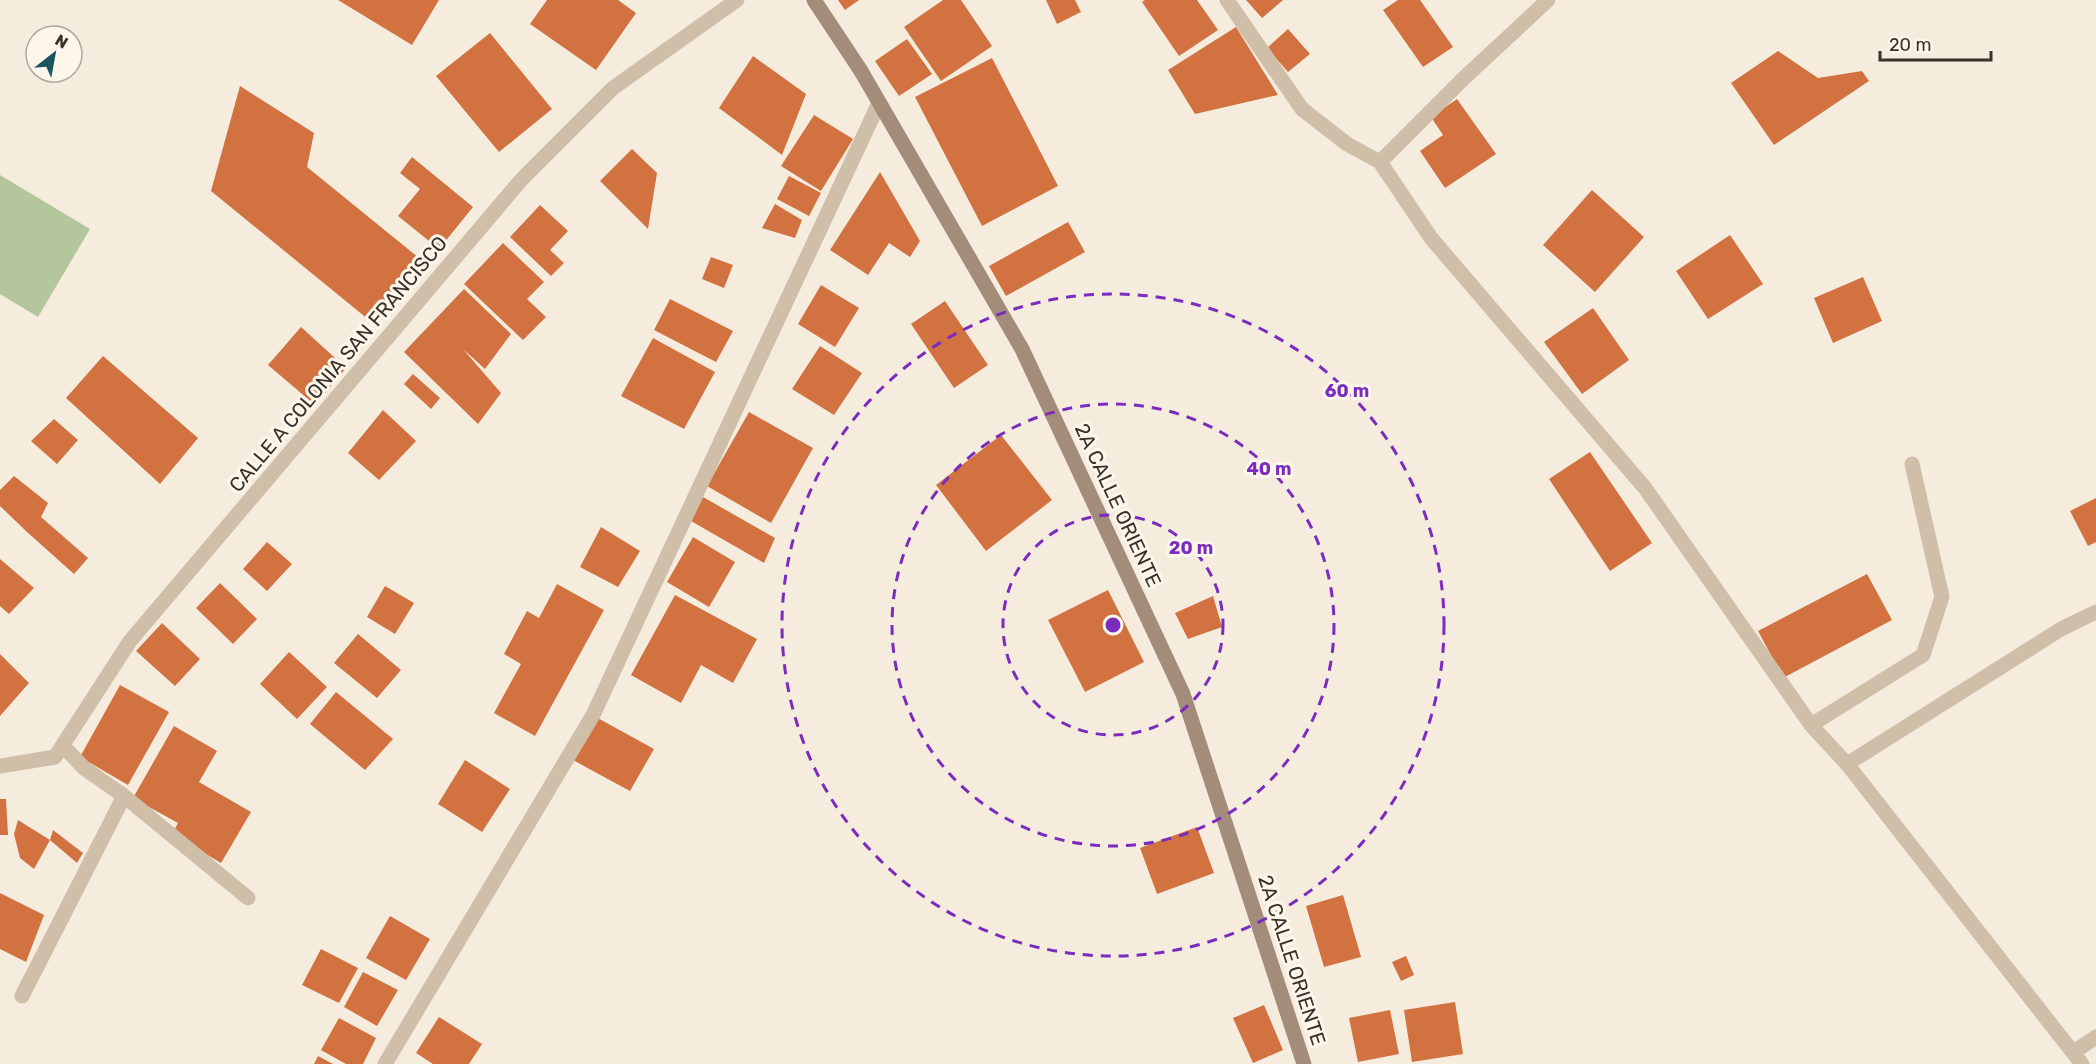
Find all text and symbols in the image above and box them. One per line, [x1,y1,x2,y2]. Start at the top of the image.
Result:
north arrow [24,24,84,84]
scale bar [1880,24,1991,62]
text: N [52,30,71,53]
text: 20 m [1889,34,1931,56]
street label: CALLE A COLONIA SAN FRANCISCO [224,231,452,497]
text: 60 m [1325,380,1369,402]
street label: 2A CALLE ORIENTE [1070,420,1166,590]
text: 40 m [1247,458,1291,480]
text: 20 m [1169,537,1213,559]
centre of rings [1103,615,1123,635]
street label: 2A CALLE ORIENTE [1253,872,1331,1048]

